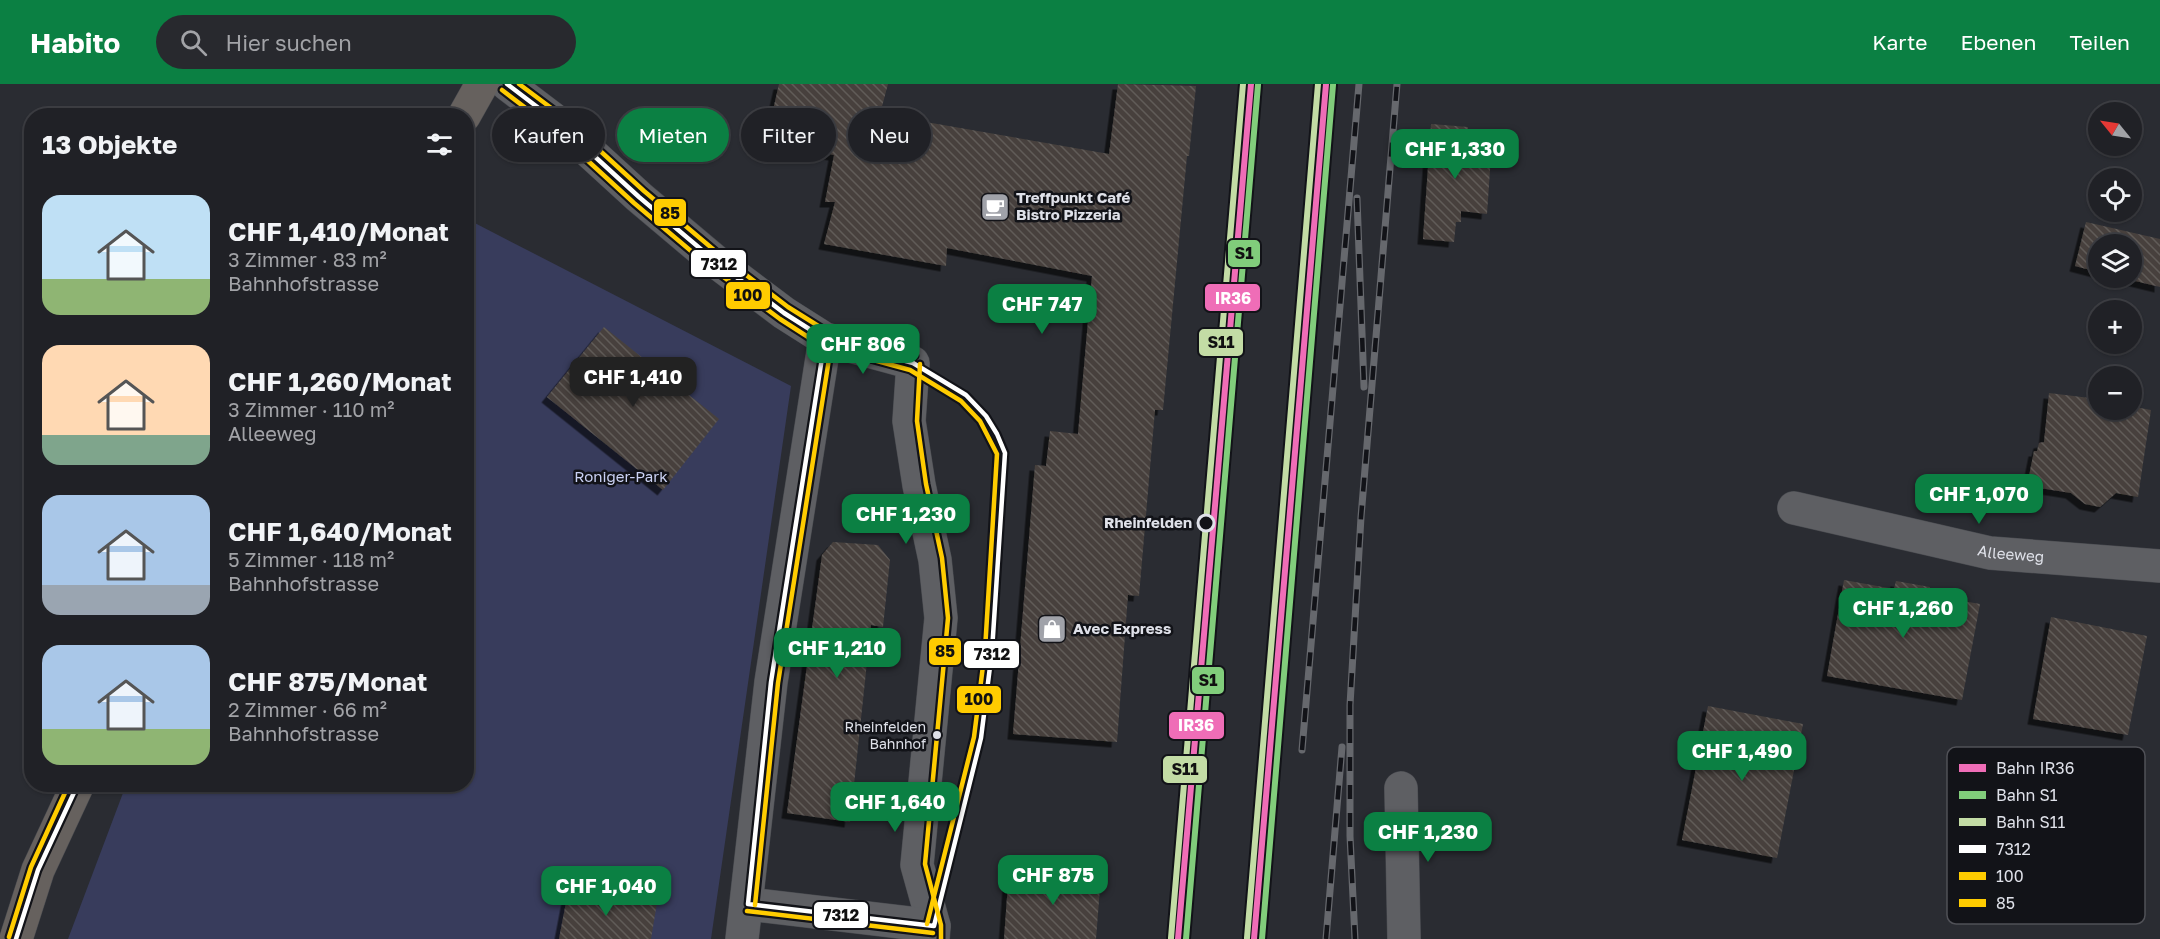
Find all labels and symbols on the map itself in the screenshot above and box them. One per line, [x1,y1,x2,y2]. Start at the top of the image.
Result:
north arrow [2088,102,2142,156]
pin: CHF 1,330 [1386,129,1524,180]
place label: Treffpunkt Café Bistro Pizzeria [1016,188,1130,223]
cafe icon: Treffpunkt Café Bistro Pizzeria [979,191,1011,223]
line badge: 85 [653,198,687,227]
text: 85 [660,203,680,223]
line badge: S1 [1227,239,1261,268]
text: S1 [1235,243,1253,263]
line badge: 7312 [690,249,747,278]
text: 7312 [701,254,737,274]
line badge: 100 [725,281,771,310]
line badge: IR36 [1204,283,1261,312]
pin: CHF 747 [987,284,1097,335]
text: 100 [733,285,763,305]
text: IR36 [1215,288,1251,308]
pin: CHF 806 [808,324,918,375]
line badge: S11 [1198,328,1244,357]
text: S11 [1207,332,1235,352]
pin: CHF 1,410 [564,357,702,408]
park label: Roniger-Park [574,467,668,485]
pin: CHF 1,070 [1910,474,2048,525]
pin: CHF 1,230 [837,494,975,545]
place label: Rheinfelden [1104,513,1192,531]
marker: Rheinfelden [1197,514,1215,532]
street label: Alleeweg [1976,540,2045,565]
pin: CHF 1,260 [1834,588,1972,639]
shop icon: Avec Express [1036,613,1068,645]
place label: Avec Express [1073,619,1171,637]
pin: CHF 1,210 [768,628,906,679]
line badge: 85 [928,637,962,666]
line badge: 7312 [963,640,1020,669]
text: 85 [935,641,955,661]
text: 7312 [974,644,1010,664]
line badge: S1 [1191,666,1225,695]
text: S1 [1199,670,1217,690]
line badge: 100 [956,685,1002,714]
text: 100 [964,689,994,709]
line badge: IR36 [1168,711,1225,740]
text: IR36 [1178,715,1214,735]
place label: Rheinfelden Bahnhof [845,718,926,752]
marker: Rheinfelden Bahnhof [931,729,943,741]
pin: CHF 1,490 [1673,731,1811,782]
legend [1947,747,2145,924]
line badge: S11 [1162,755,1208,784]
text: Bahn IR36 [1996,758,2074,778]
text: S11 [1171,759,1199,779]
pin: CHF 1,640 [826,782,964,833]
text: Bahn S1 [1996,785,2058,805]
pin: CHF 1,230 [1359,812,1497,863]
text: Bahn S11 [1996,812,2065,832]
text: 7312 [1996,839,2031,859]
pin: CHF 875 [998,855,1108,906]
pin: CHF 1,040 [537,866,675,917]
text: 100 [1996,866,2024,886]
text: 85 [1996,893,2015,913]
line badge: 7312 [813,901,869,929]
text: 7312 [823,905,859,925]

